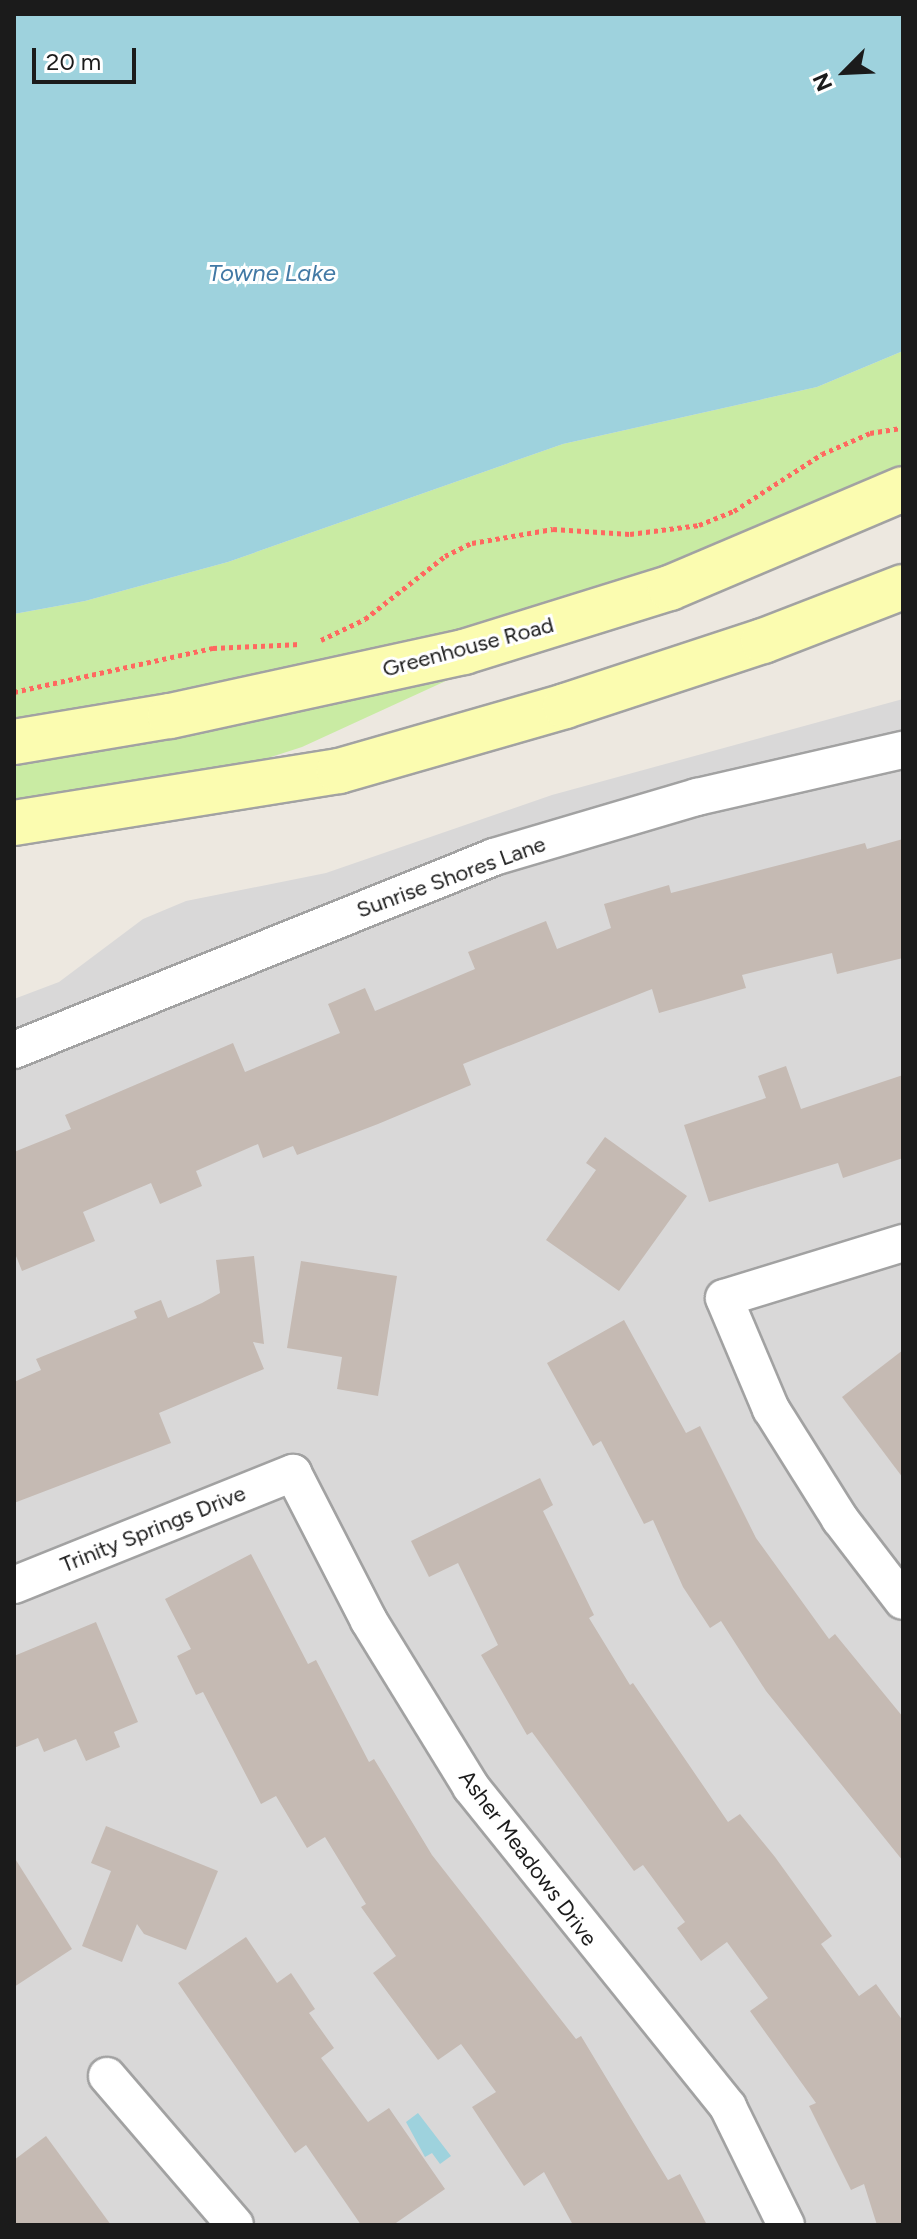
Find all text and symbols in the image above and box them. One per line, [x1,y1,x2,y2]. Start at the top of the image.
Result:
scale bar [36,32,140,82]
north arrow [805,32,885,112]
text: 20 m [46,47,101,76]
text: N [807,69,838,95]
water label: Towne Lake [208,259,336,287]
street label: Greenhouse Road [380,611,556,683]
street label: Sunrise Shores Lane [353,831,549,923]
street label: Trinity Springs Drive [57,1480,249,1578]
street label: Asher Meadows Drive [453,1765,603,1951]

